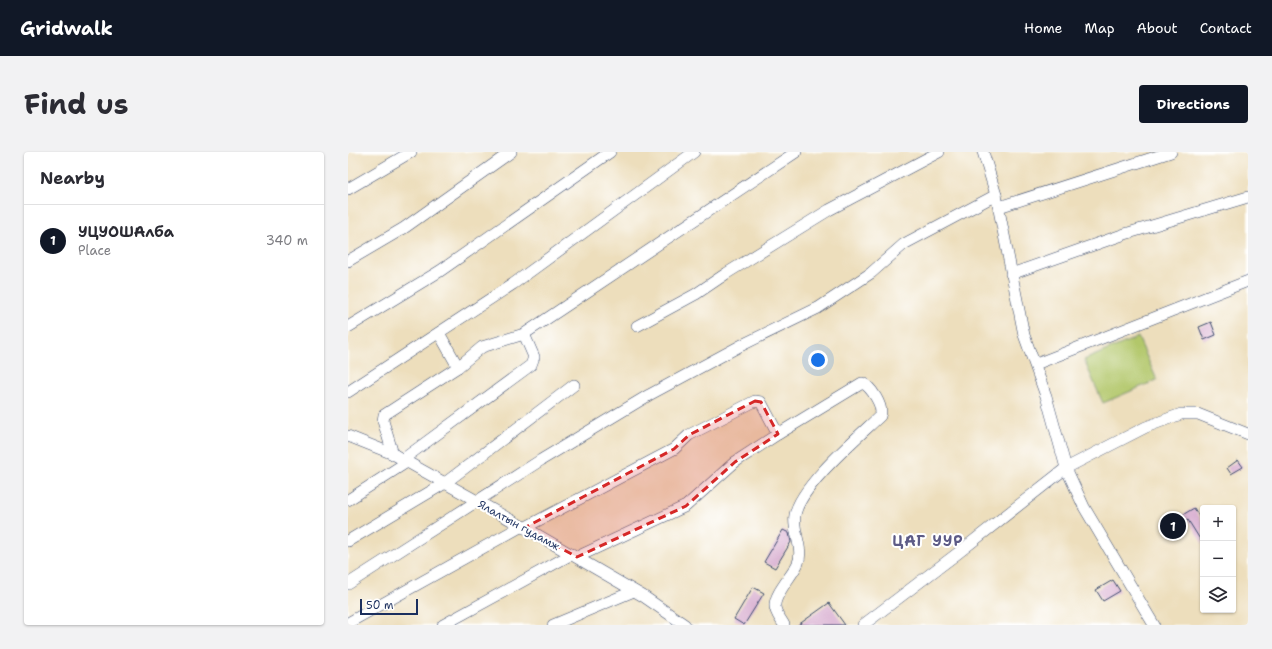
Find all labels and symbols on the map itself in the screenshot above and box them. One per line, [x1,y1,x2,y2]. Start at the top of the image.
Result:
your location [808,350,828,370]
street label: Ялалтын гудамж [475,497,563,554]
pin: 1 [1160,511,1186,541]
district label: ЦАГ УУР [892,531,964,551]
scale bar [360,597,418,616]

